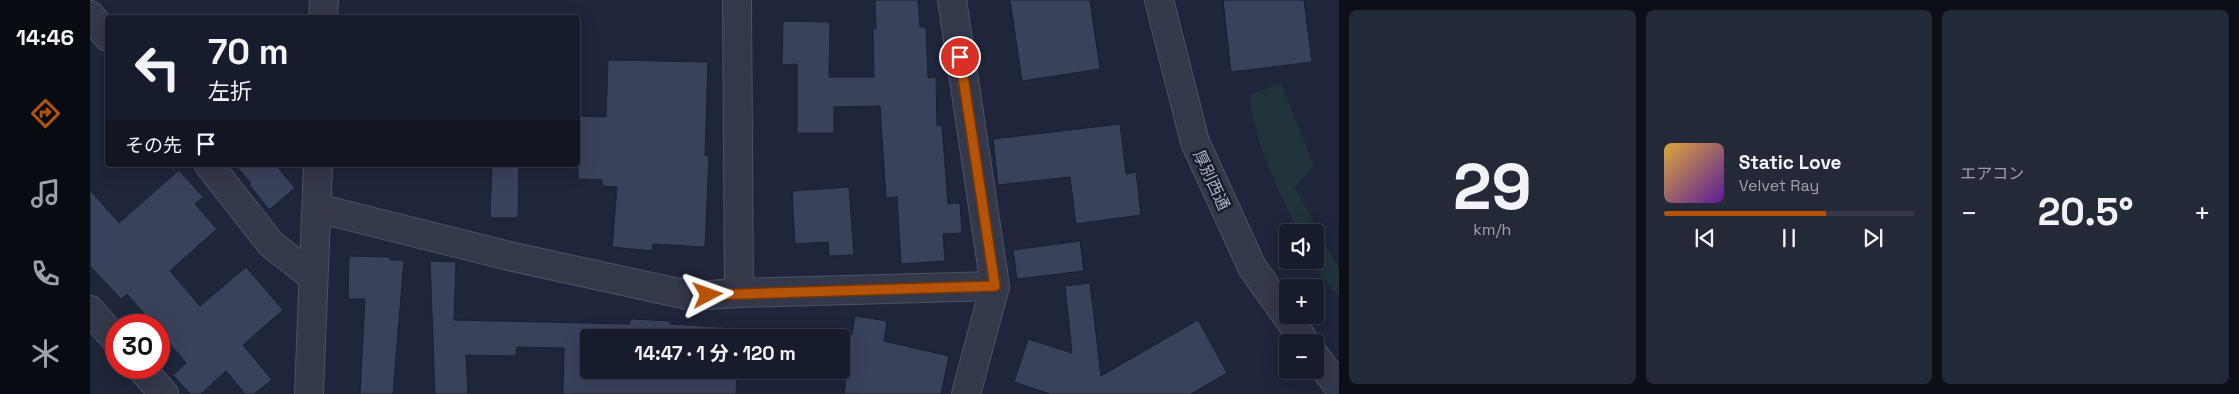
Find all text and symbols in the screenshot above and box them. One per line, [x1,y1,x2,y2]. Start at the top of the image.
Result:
text: 14:46 [16,23,74,51]
text: 70 m [208,30,289,74]
icon: left [125,35,190,100]
pin [939,36,981,78]
icon: arrive [946,43,974,71]
text: 左折 [208,77,252,105]
icon: directions [28,96,63,131]
icon: arrive [192,130,220,158]
text: その先 [125,133,182,158]
text: 29 [1453,145,1532,228]
street label: 厚別西通 [1189,147,1235,214]
text: Static Love [1739,150,1842,175]
text: エアコン [1960,163,2024,184]
text: Velvet Ray [1739,175,1819,196]
icon: music [28,176,63,211]
text: 20.5° [2038,188,2134,236]
text: − [1960,195,1978,231]
text: + [2194,195,2211,231]
text: km/h [1473,219,1511,240]
map controls [1279,224,1324,379]
button: sound [1279,224,1324,269]
icon: previous [1691,224,1719,252]
icon: pause [1775,224,1803,252]
icon: next [1859,224,1887,252]
icon: phone [28,256,63,291]
position arrow [681,268,733,320]
button: + [1279,279,1324,324]
speed limit sign: 30 [105,314,170,379]
button: − [1279,334,1324,379]
icon: climate [28,336,63,371]
text: 14:47 · 1 分 · 120 m [634,341,796,366]

